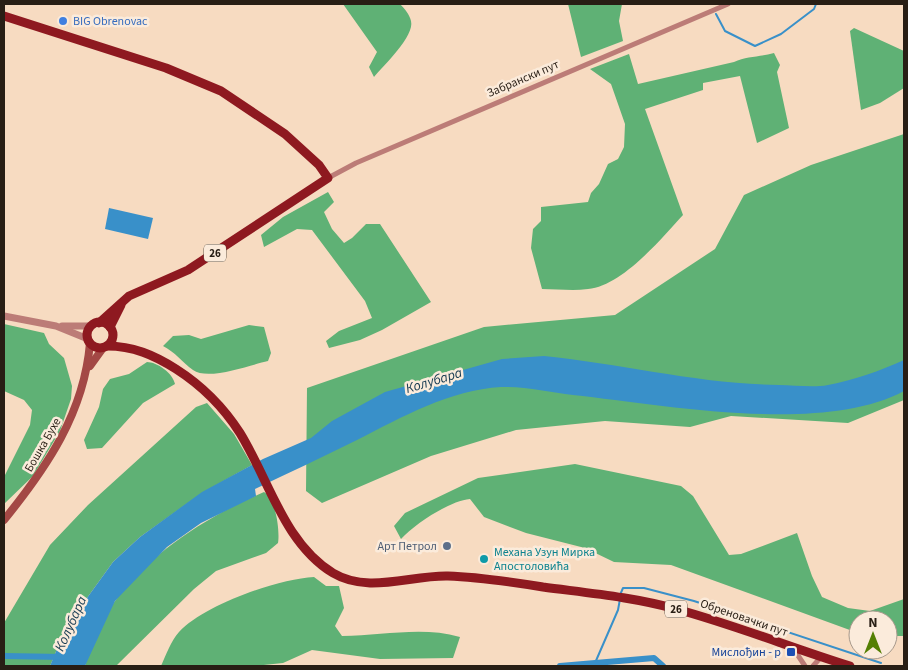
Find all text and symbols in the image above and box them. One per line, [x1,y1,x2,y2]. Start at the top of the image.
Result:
place label: BIG Obrenovac [73,13,148,30]
marker: BIG Obrenovac [57,15,69,27]
street label: Забрански пут [484,56,562,102]
road number: 26 [204,244,226,262]
water label: Колубара [403,363,465,399]
street label: Бошка Бухе [21,415,65,475]
place label: Арт Петрол [377,538,437,555]
marker: Арт Петрол [441,540,453,552]
place label: Механа Узун Мирка Апостоловића [494,544,595,575]
marker: Механа Узун Мирка Апостоловића [478,553,490,565]
water label: Колубара [50,593,92,655]
street label: Обреновачки пут [698,595,790,641]
road number: 26 [665,600,687,618]
north arrow [848,610,898,660]
text: N [868,613,878,633]
place label: Мислођин - р [712,644,781,661]
marker: Мислођин - р [785,646,797,658]

